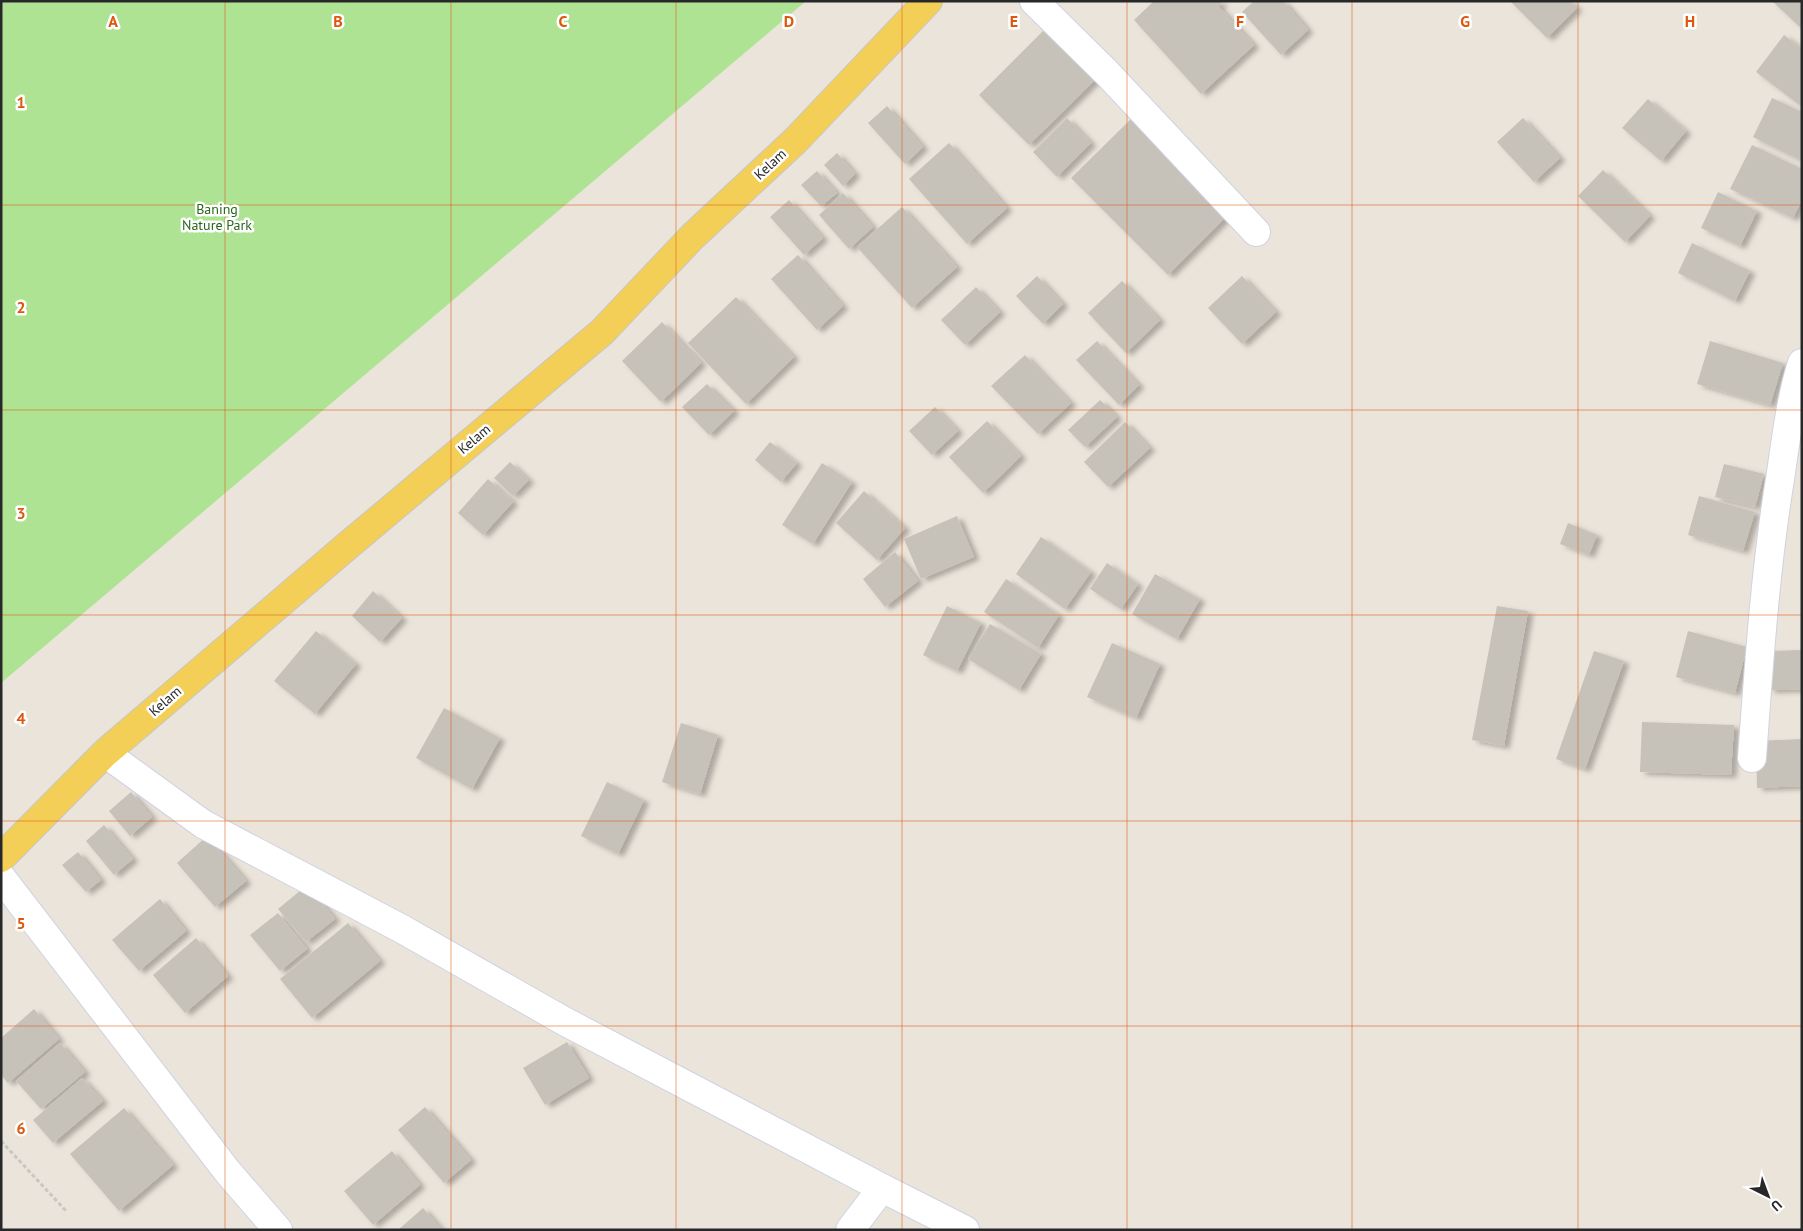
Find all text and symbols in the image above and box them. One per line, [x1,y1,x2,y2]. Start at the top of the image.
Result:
text: A [108,11,118,31]
text: B [333,11,343,31]
text: C [559,11,568,31]
text: D [784,11,794,31]
text: E [1010,11,1018,31]
text: F [1236,11,1244,31]
text: G [1460,11,1470,31]
text: H [1685,11,1695,31]
text: 1 [16,92,26,112]
street label: Kelam [750,145,790,183]
park label: Baning Nature Park [182,200,252,234]
text: 2 [16,297,26,317]
street label: Kelam [454,420,494,458]
text: 3 [16,503,26,523]
street label: Kelam [145,682,185,720]
text: 4 [16,708,26,728]
text: 5 [16,913,26,933]
text: 6 [16,1118,26,1138]
north arrow [1743,1171,1793,1221]
text: U [1767,1196,1786,1215]

